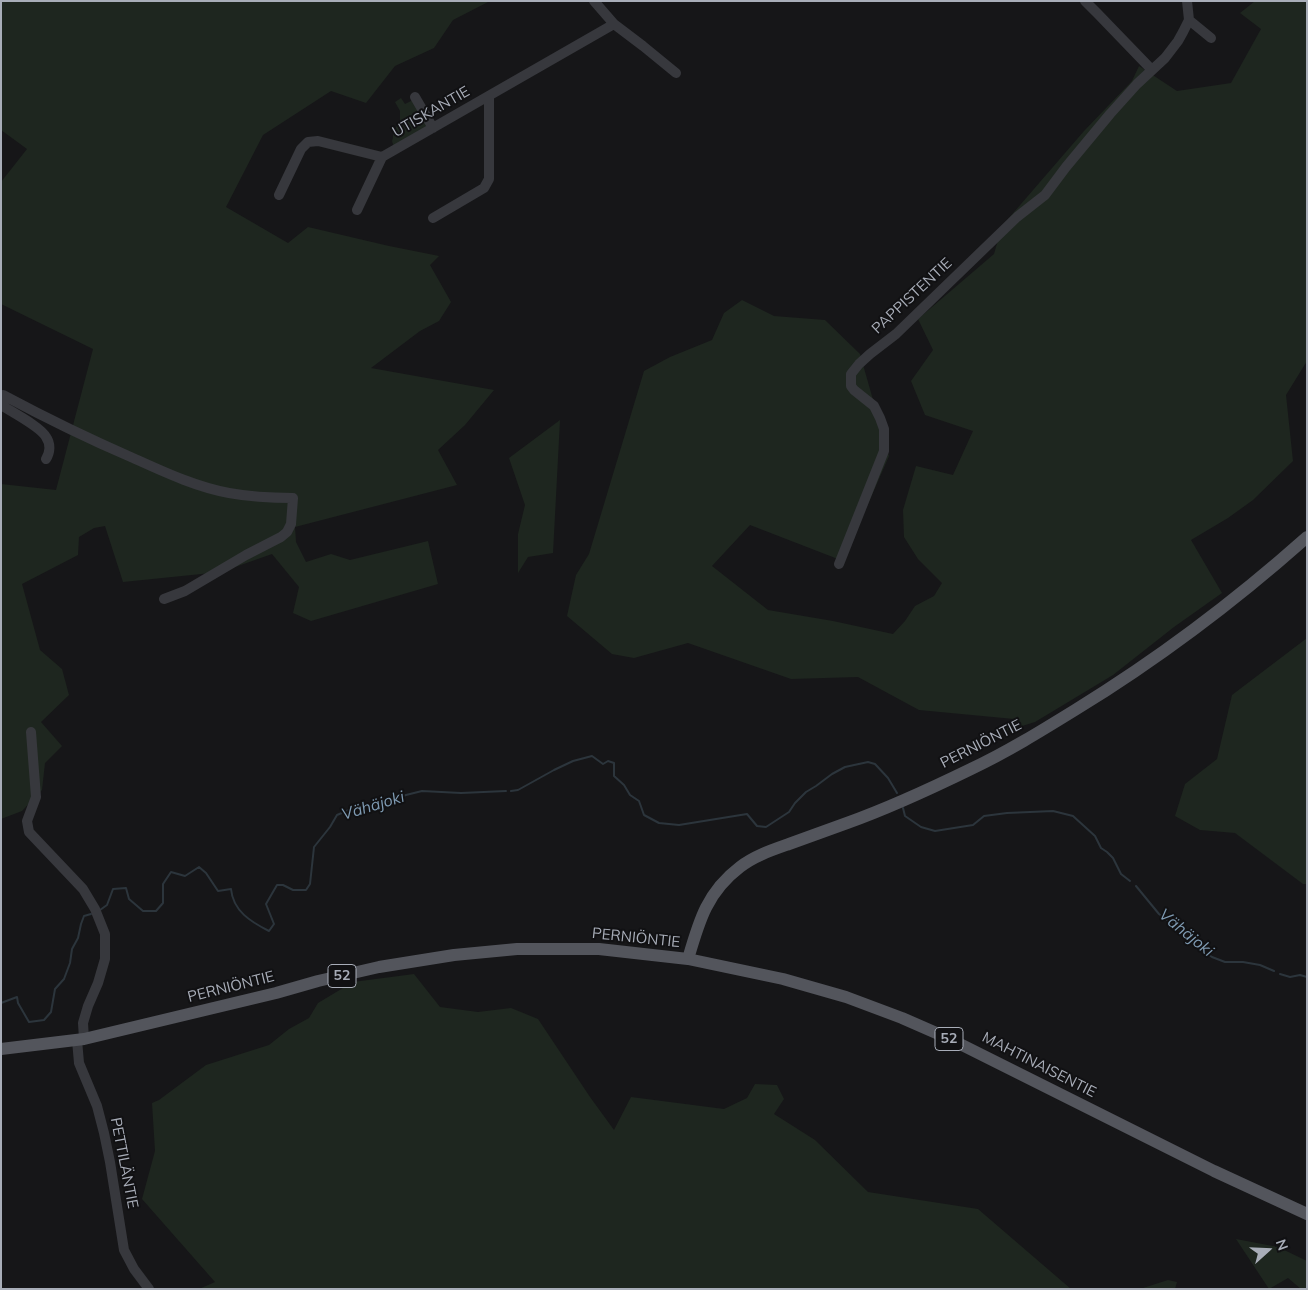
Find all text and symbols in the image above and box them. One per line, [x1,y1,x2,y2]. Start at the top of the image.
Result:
street label: UTISKANTIE [389,83,473,141]
street label: PAPPISTENTIE [868,254,956,338]
street label: PERNIÖNTIE [937,716,1025,772]
water label: Vähäjoki [339,787,407,825]
water label: Vähäjoki [1155,905,1217,961]
street label: PERNIÖNTIE [591,924,681,952]
road number: 52 [328,964,356,988]
street label: PERNIÖNTIE [186,968,276,1006]
road number: 52 [935,1028,963,1050]
street label: MAHTINAISENTIE [979,1028,1099,1102]
street label: PETTILÄNTIE [106,1116,142,1210]
north arrow [1243,1225,1293,1275]
text: N [1272,1237,1292,1253]

